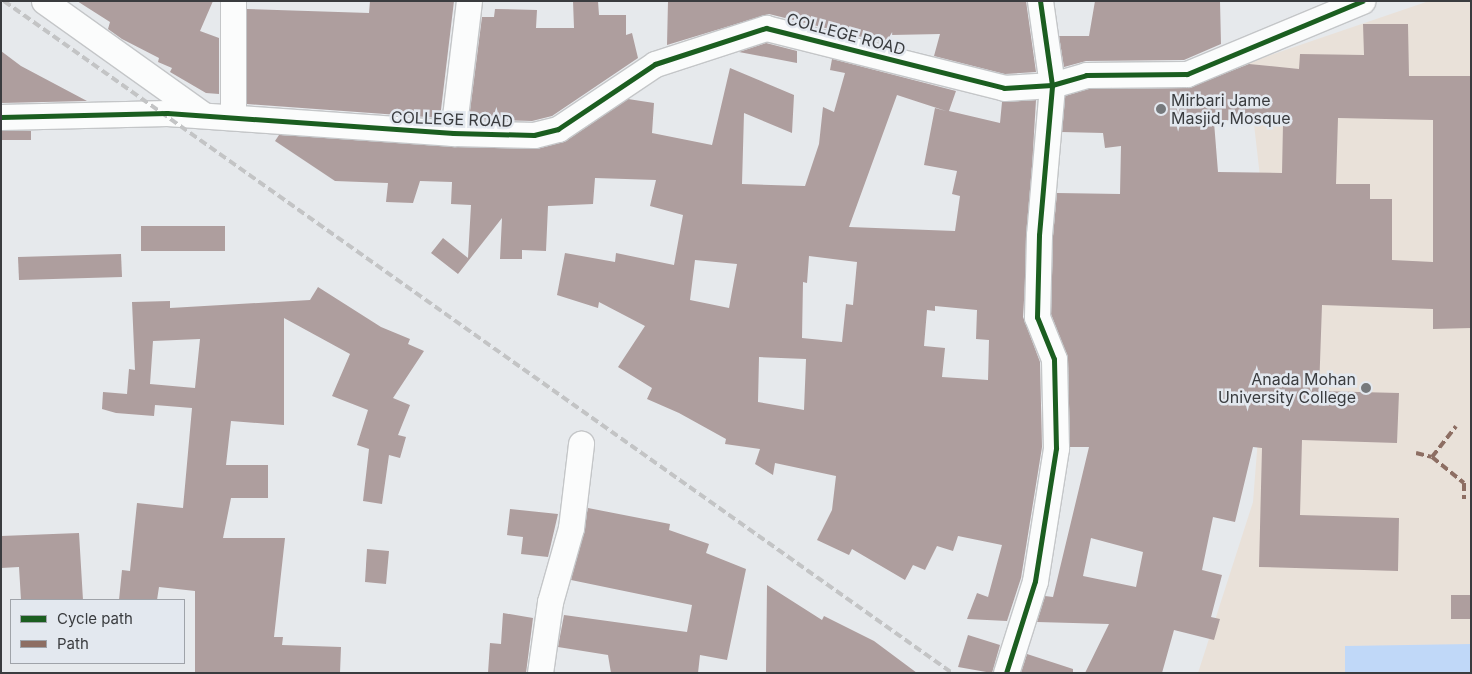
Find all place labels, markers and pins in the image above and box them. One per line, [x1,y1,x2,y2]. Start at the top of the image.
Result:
place label: Mirbari Jame Masjid, Mosque [1171,90,1291,128]
marker: Mirbari Jame Masjid, Mosque [1155,103,1167,115]
place label: Anada Mohan University College [1218,369,1356,407]
marker: Anada Mohan University College [1360,382,1372,394]

